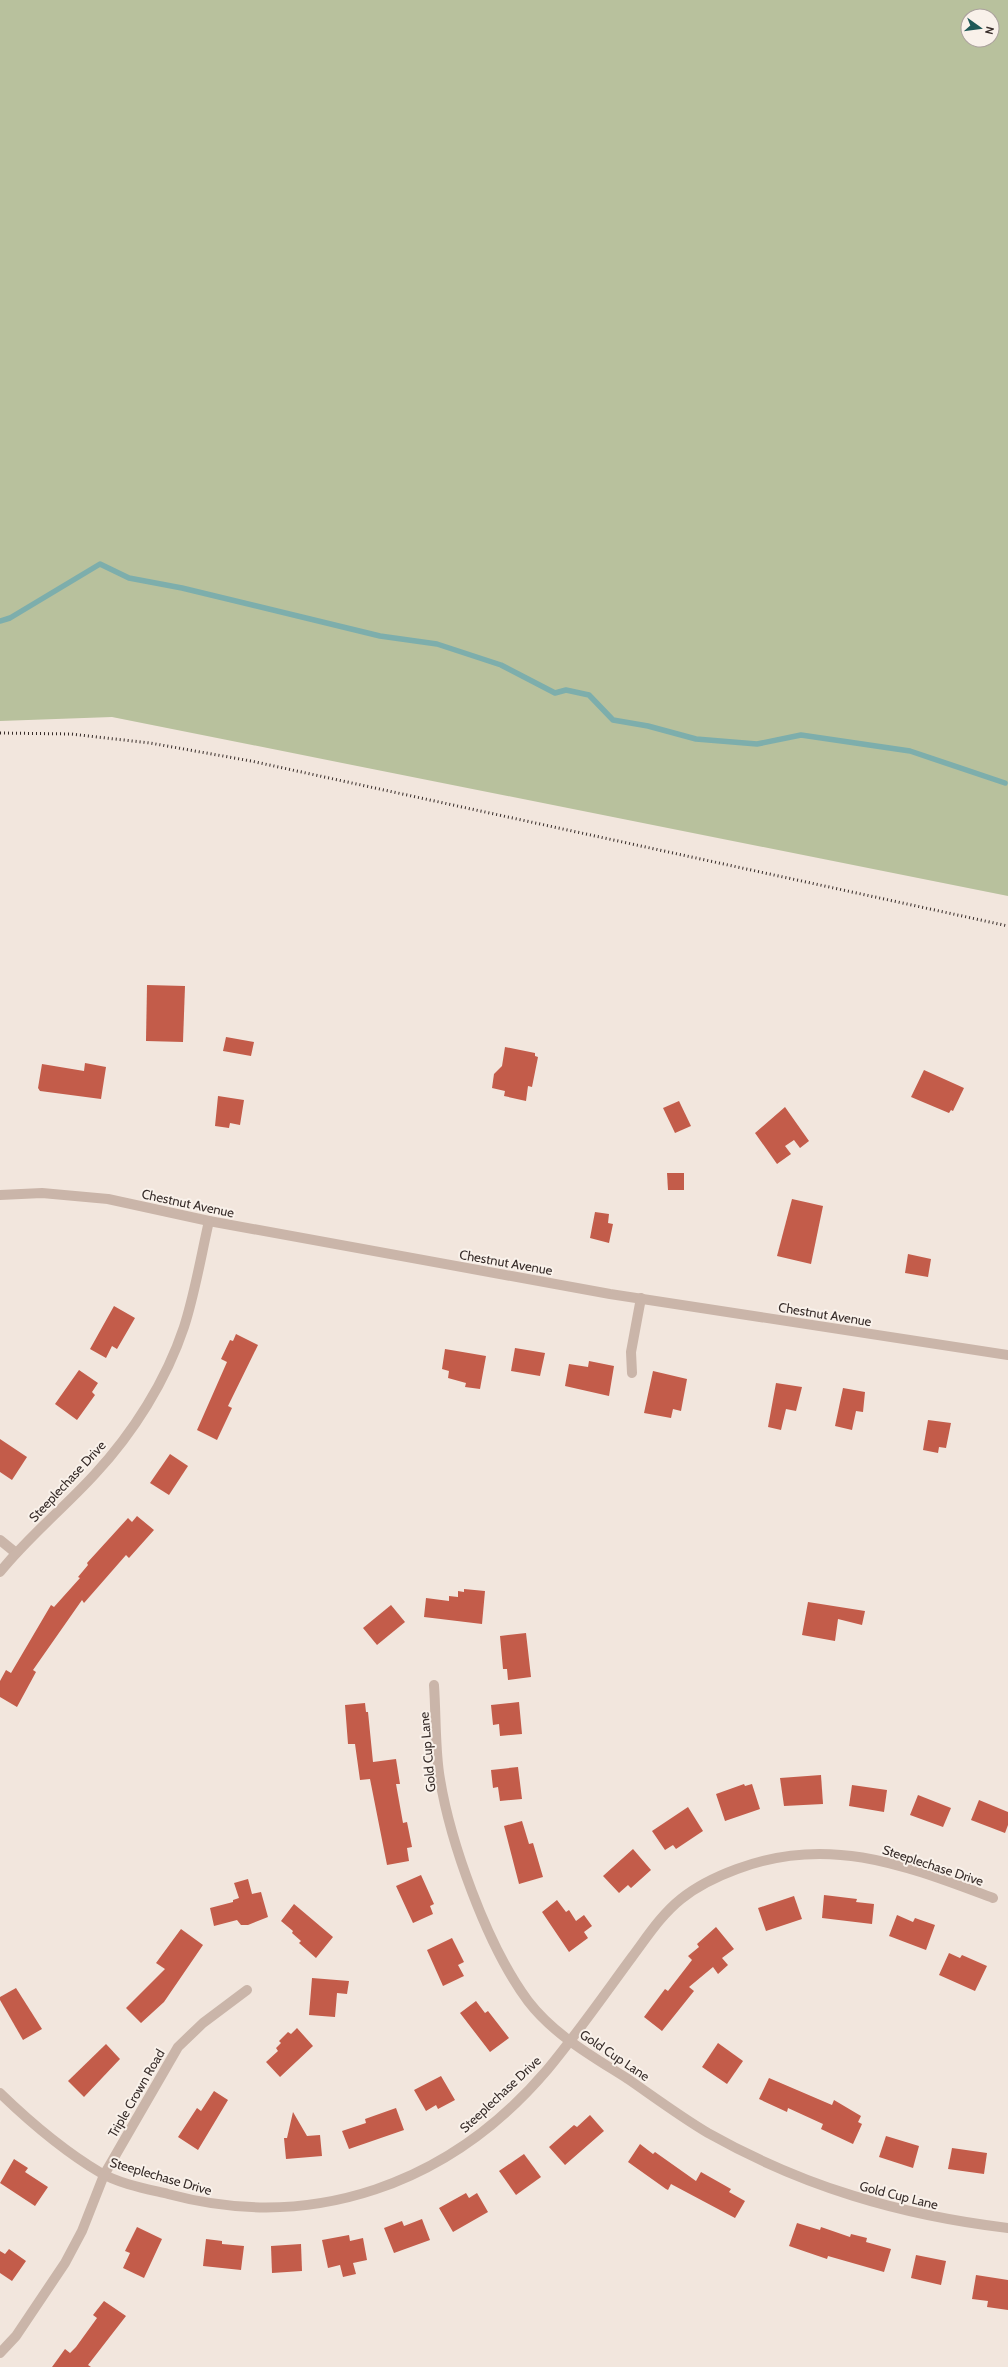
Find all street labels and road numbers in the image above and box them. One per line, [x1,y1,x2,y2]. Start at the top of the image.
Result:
street label: Chestnut Avenue [140,1185,236,1221]
street label: Chestnut Avenue [458,1246,554,1278]
street label: Chestnut Avenue [777,1299,873,1329]
street label: Steeplechase Drive [25,1437,109,1525]
street label: Gold Cup Lane [415,1711,438,1793]
street label: Steeplechase Drive [880,1841,986,1889]
street label: Gold Cup Lane [577,2026,653,2084]
street label: Triple Crown Road [104,2046,168,2140]
street label: Steeplechase Drive [456,2052,544,2136]
street label: Steeplechase Drive [108,2154,214,2198]
street label: Gold Cup Lane [858,2178,940,2213]

